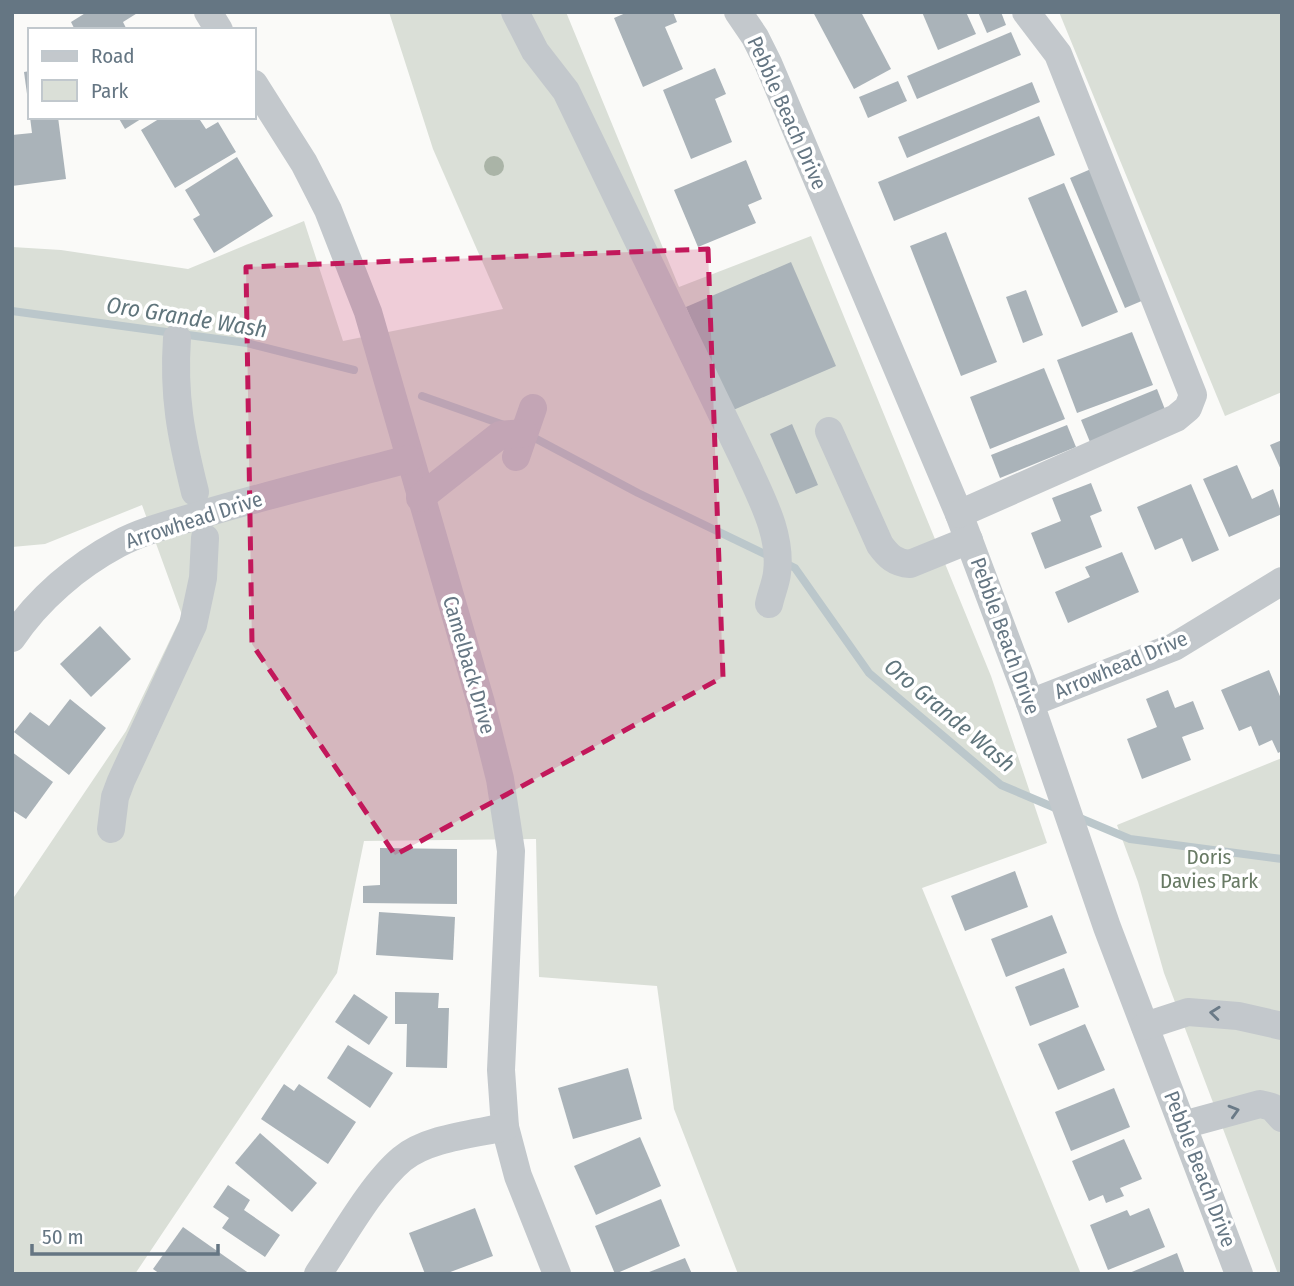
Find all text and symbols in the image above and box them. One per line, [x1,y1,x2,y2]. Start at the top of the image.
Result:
legend [28,28,256,119]
street label: Pebble Beach Drive [742,32,832,194]
text: Road [91,43,135,69]
text: Park [91,78,129,104]
water label: Oro Grande Wash [105,290,269,344]
street label: Arrowhead Drive [122,486,266,554]
street label: Pebble Beach Drive [965,554,1045,718]
street label: Camelback Drive [437,593,501,737]
street label: Arrowhead Drive [1051,625,1191,705]
water label: Oro Grande Wash [879,652,1021,778]
park label: Doris Davies Park [1160,844,1258,894]
one-way arrow [1209,1006,1221,1021]
street label: Pebble Beach Drive [1158,1087,1242,1251]
one-way arrow [1228,1104,1240,1119]
scale bar [32,1212,217,1256]
text: 50 m [42,1224,84,1250]

